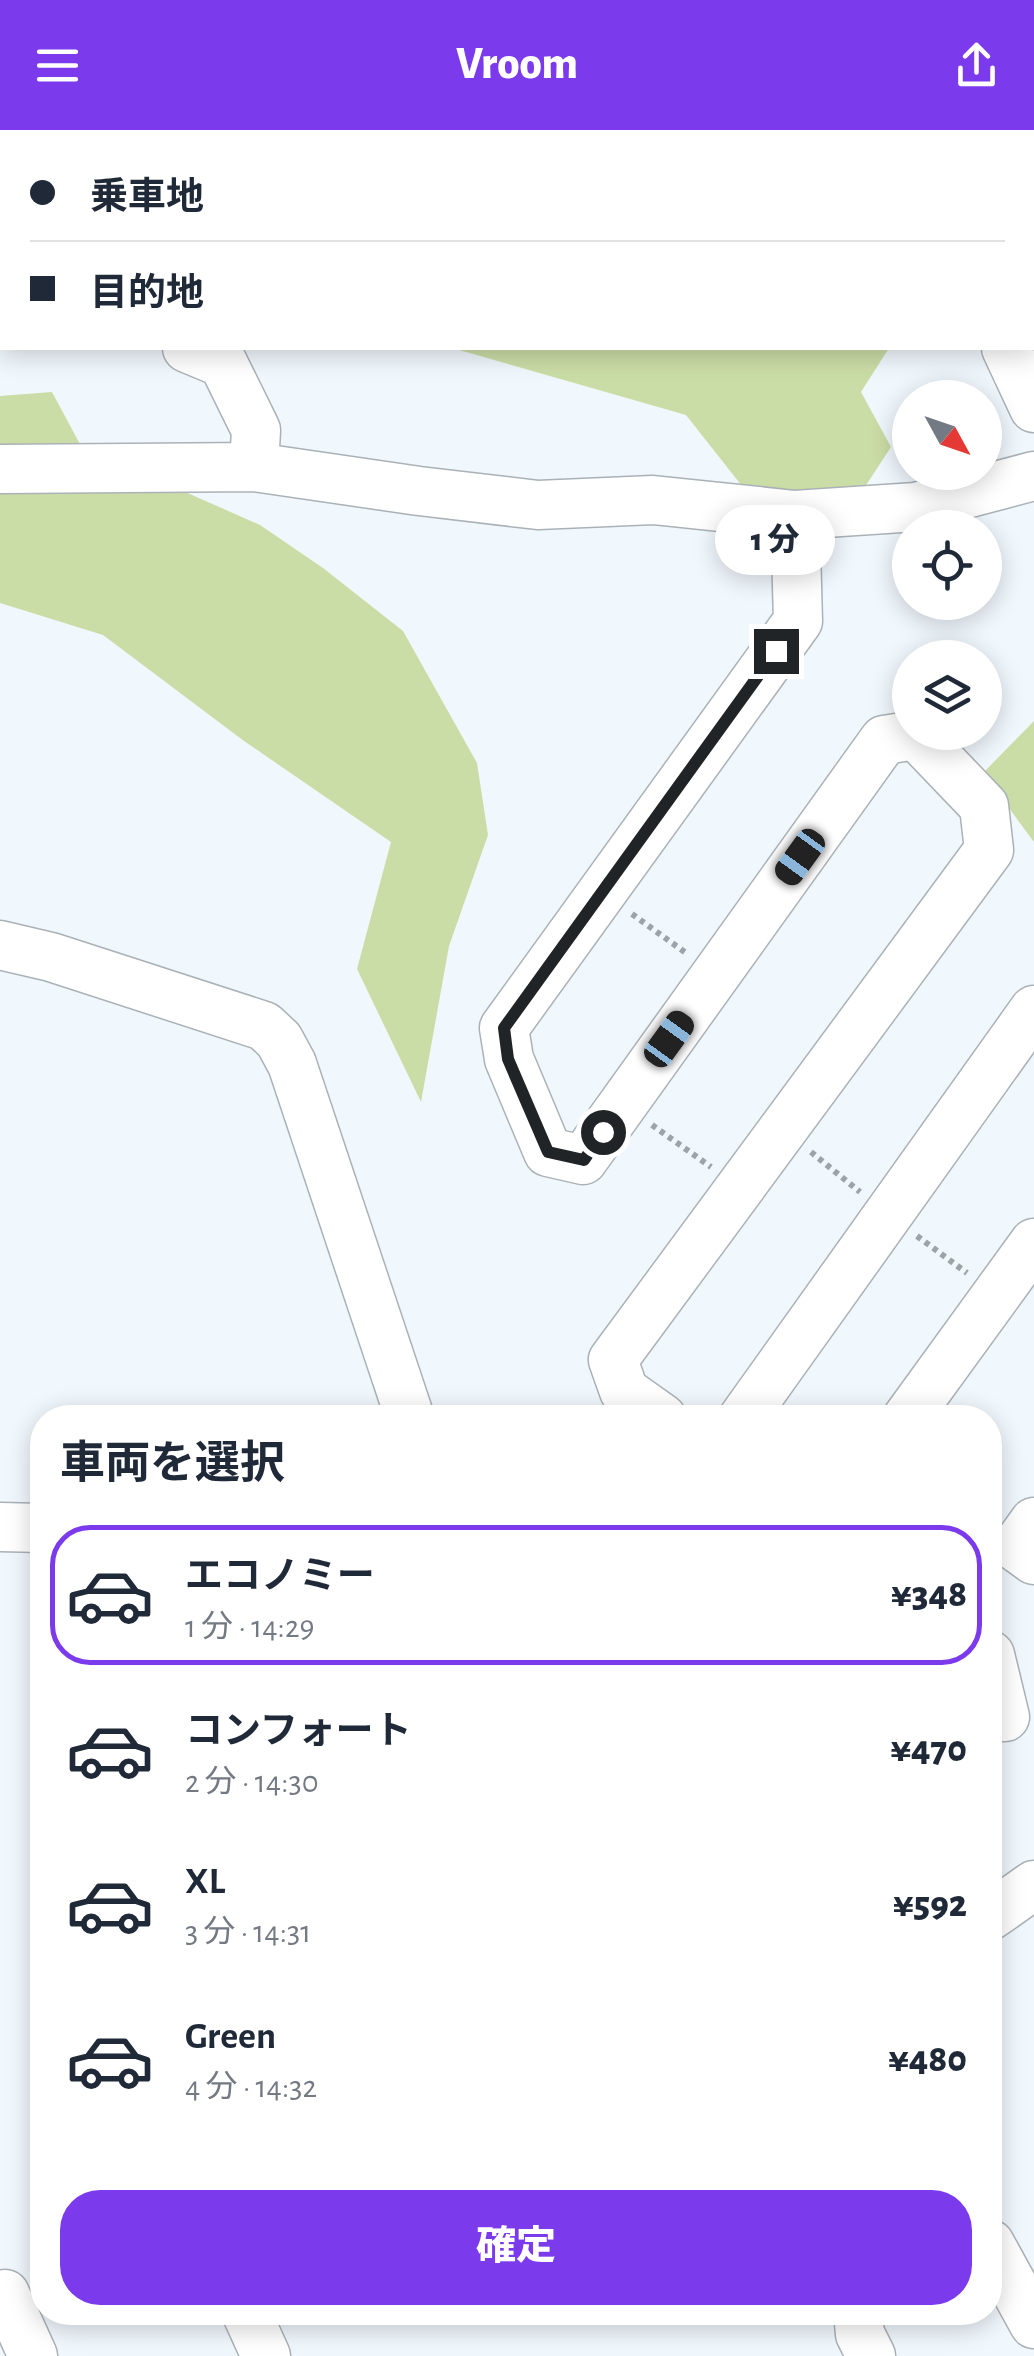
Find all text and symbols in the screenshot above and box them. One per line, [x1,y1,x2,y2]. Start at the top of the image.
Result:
icon: menu [30,38,85,93]
icon: share [949,38,1004,93]
text: Vroom [456,42,578,87]
text: 乗車地 [90,179,204,217]
text: 目的地 [90,275,204,313]
north arrow [892,380,1002,490]
map controls [892,380,1002,750]
callout: 1 分 [716,506,836,576]
button: locate [892,510,1002,620]
text: 1 分 [751,524,799,556]
route end [754,629,799,674]
button: layers [892,640,1002,750]
car [770,824,830,890]
car [639,1006,699,1072]
route start [581,1110,626,1155]
text: 車両を選択 [60,1442,285,1487]
icon: car [65,1550,155,1640]
text: エコノミー [185,1558,375,1596]
text: ¥348 [891,1576,967,1614]
text: 1 分 · 14:29 [185,1611,315,1643]
icon: car [65,1705,155,1795]
text: コンフォート [185,1713,412,1751]
text: ¥470 [890,1731,967,1769]
text: 2 分 · 14:30 [185,1766,319,1798]
icon: car [65,1860,155,1950]
text: XL [185,1863,225,1901]
text: ¥592 [893,1886,967,1924]
text: 3 分 · 14:31 [185,1916,311,1948]
icon: car [65,2015,155,2105]
text: Green [185,2018,276,2056]
text: ¥480 [888,2041,967,2079]
text: 4 分 · 14:32 [185,2071,317,2103]
button: 確定 [60,2190,972,2305]

